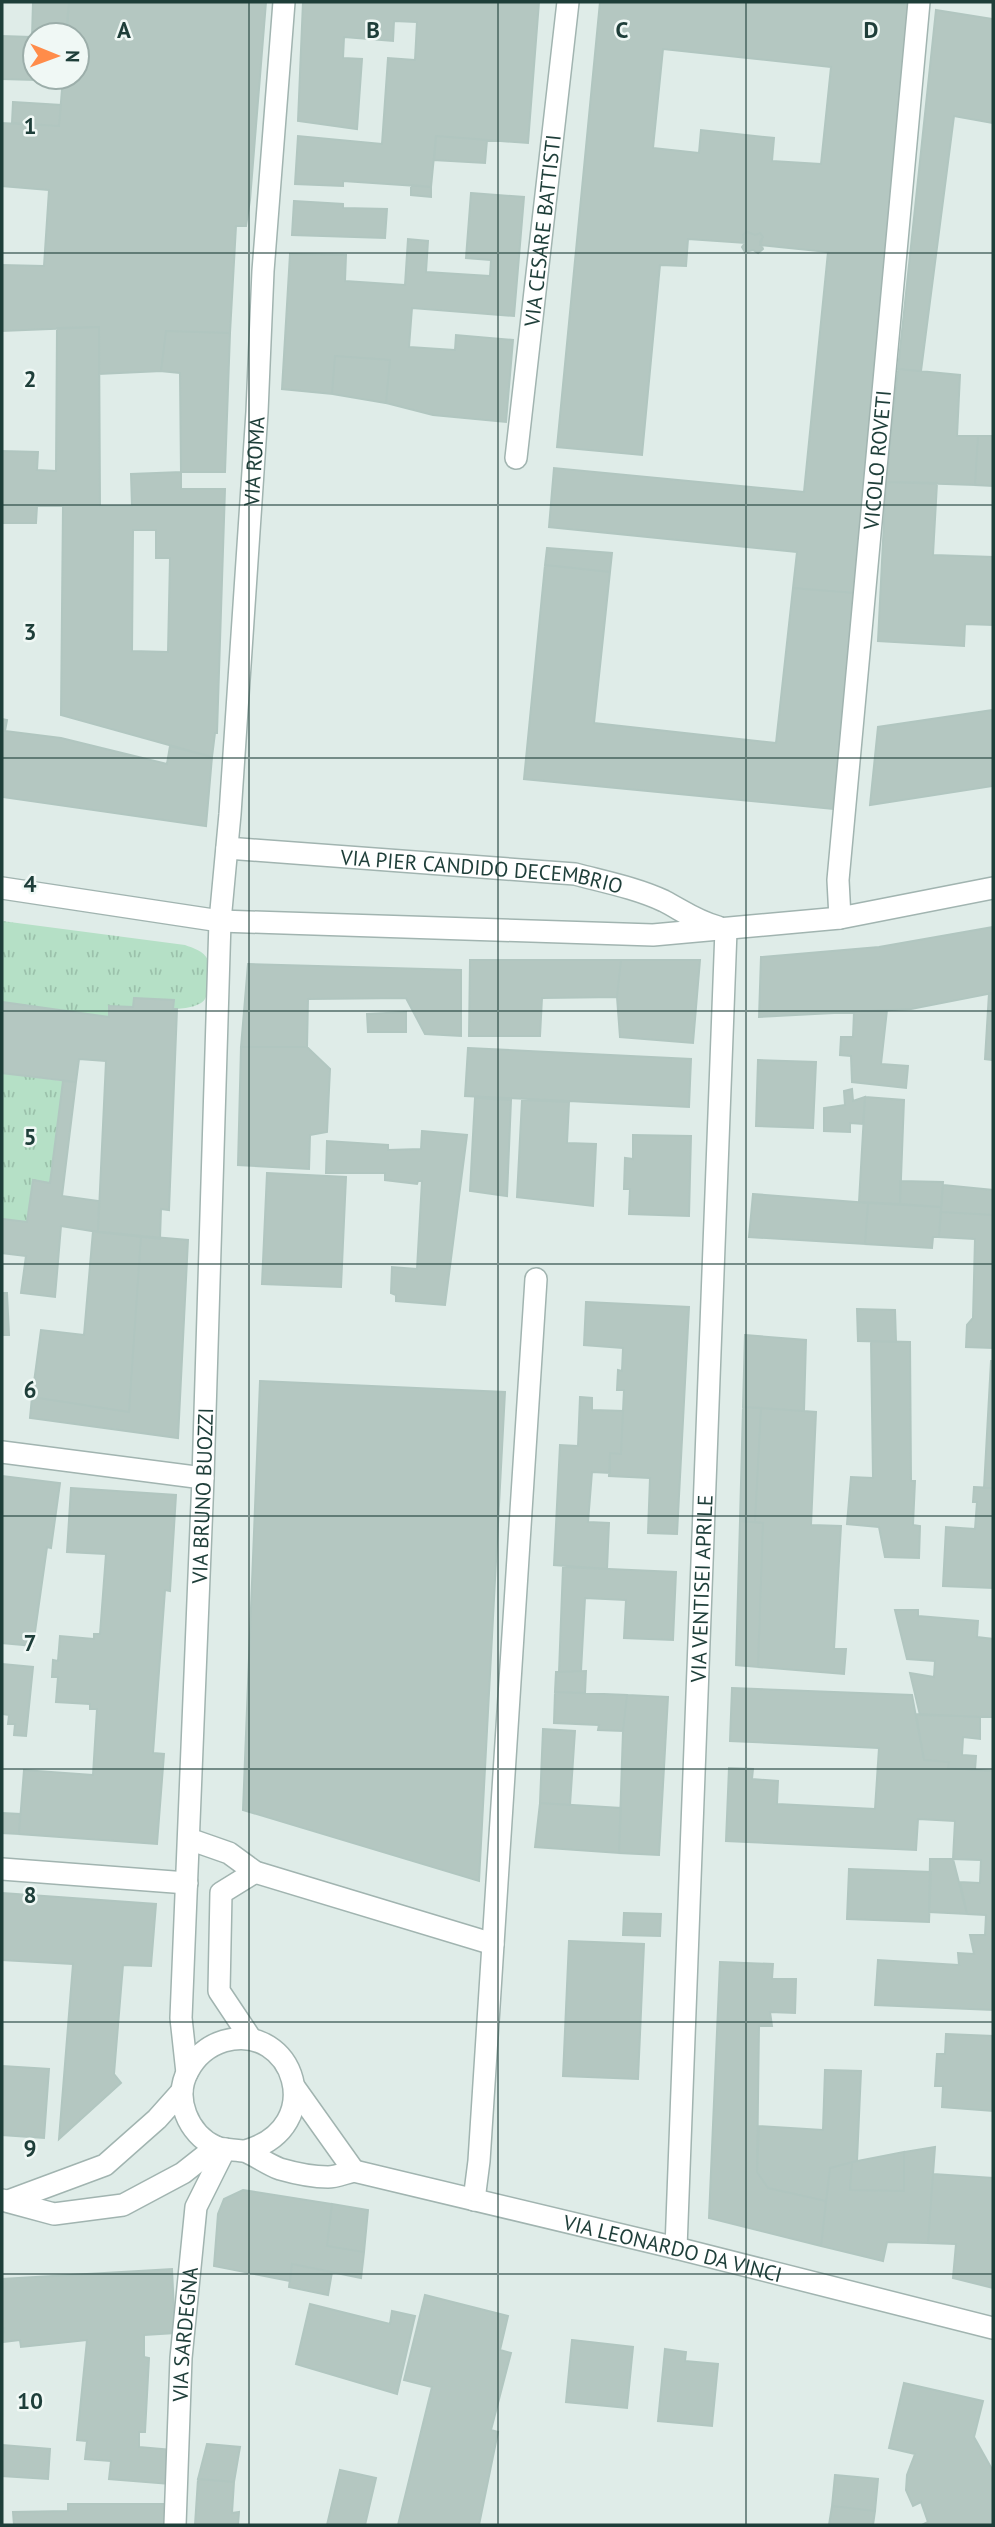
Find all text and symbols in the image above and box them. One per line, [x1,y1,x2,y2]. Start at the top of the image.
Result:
text: A [117,15,131,44]
text: B [366,15,380,44]
text: C [616,15,629,44]
text: D [864,15,878,44]
north arrow [21,21,91,91]
text: N [61,50,85,63]
text: 1 [23,111,37,140]
street label: VIA CESARE BATTISTI [517,133,566,329]
text: 2 [23,364,37,393]
street label: VICOLO ROVETI [857,389,897,532]
street label: VIA ROMA [237,415,270,508]
text: 3 [23,617,37,646]
street label: VIA PIER CANDIDO DECEMBRIO [339,843,626,899]
text: 4 [23,869,37,898]
text: 5 [23,1122,37,1151]
text: 6 [23,1375,37,1404]
street label: VIA BRUNO BUOZZI [185,1407,219,1585]
street label: VIA VENTISEI APRILE [684,1494,718,1684]
text: 7 [23,1628,37,1657]
text: 8 [23,1880,37,1909]
text: 9 [23,2133,37,2162]
street label: VIA LEONARDO DA VINCI [560,2208,785,2288]
street label: VIA SARDEGNA [166,2265,204,2403]
text: 10 [17,2386,43,2415]

